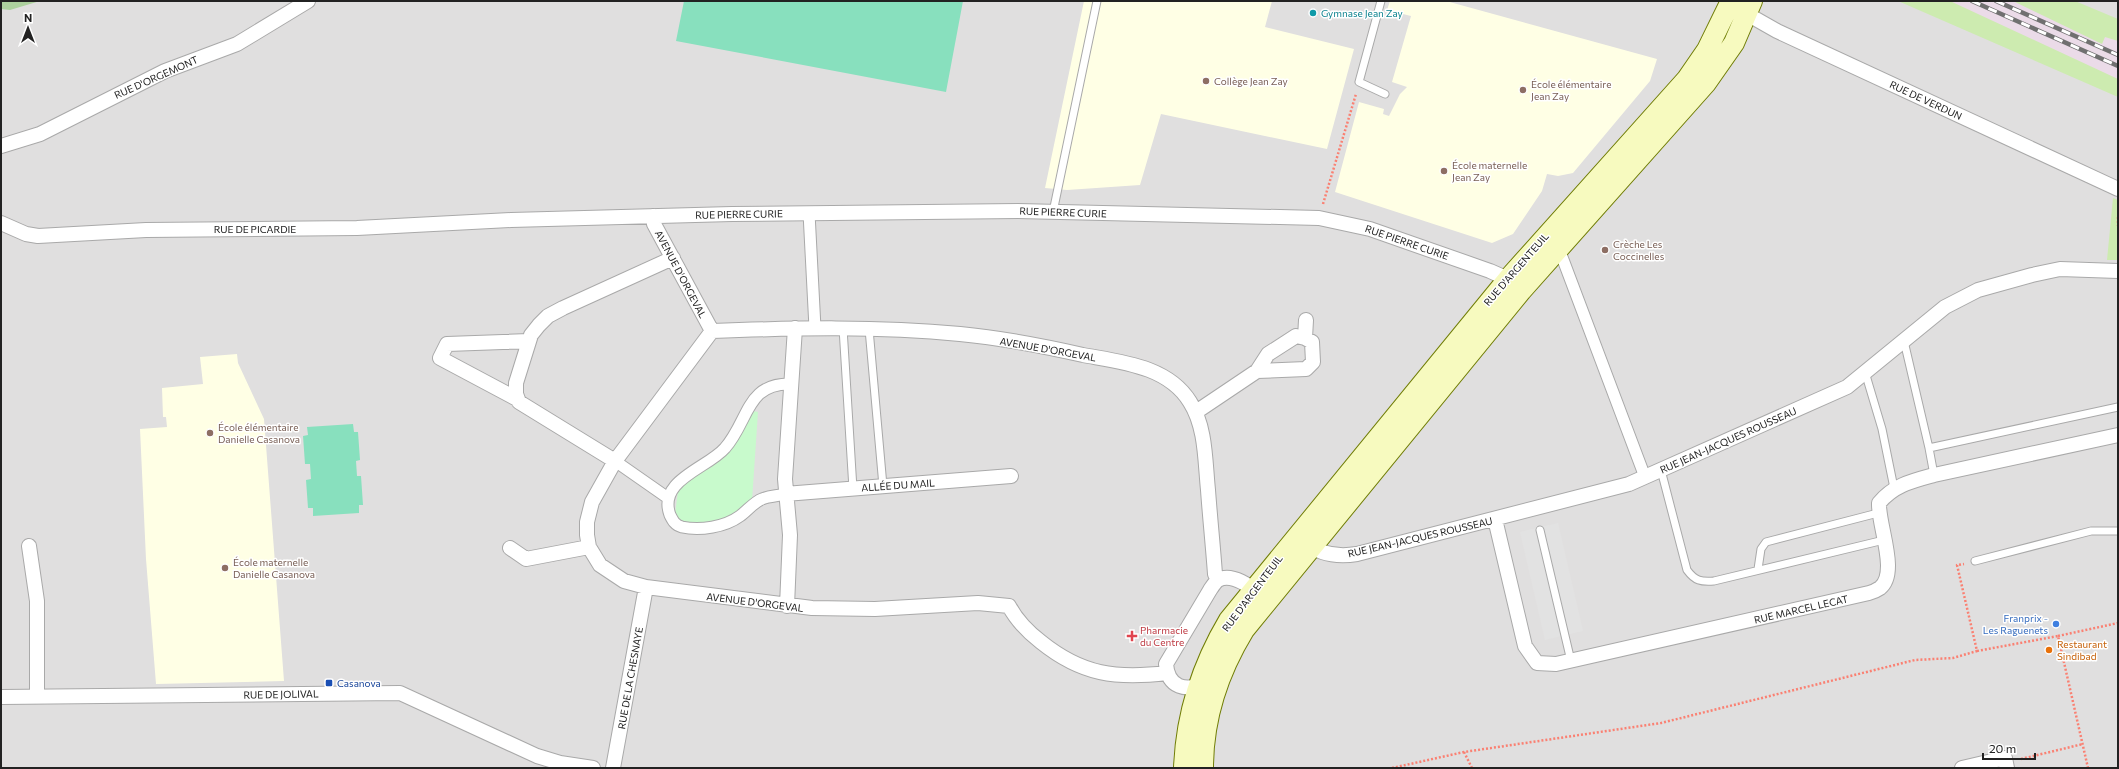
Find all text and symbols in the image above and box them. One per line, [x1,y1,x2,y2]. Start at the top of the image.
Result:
place label: Gymnase Jean Zay [1321,7,1403,19]
north arrow [8,8,48,48]
marker: Gymnase Jean Zay [1308,8,1318,18]
text: N [24,11,32,24]
street label: RUE D'ORGEMONT [112,53,200,101]
place label: Collège Jean Zay [1214,75,1288,87]
marker: Collège Jean Zay [1201,76,1211,86]
place label: École élémentaire Jean Zay [1531,78,1611,102]
street label: RUE DE VERDUN [1888,78,1964,122]
marker: École élémentaire Jean Zay [1518,85,1528,95]
place label: École maternelle Jean Zay [1452,159,1527,183]
marker: École maternelle Jean Zay [1439,166,1449,176]
street label: RUE PIERRE CURIE [1019,204,1107,220]
street label: RUE PIERRE CURIE [695,207,783,221]
street label: RUE PIERRE CURIE [1364,222,1450,262]
street label: RUE DE PICARDIE [214,223,296,235]
street label: AVENUE D'ORGEVAL [653,228,709,320]
street label: RUE D'ARGENTEUIL [1481,230,1551,308]
place label: Crèche Les Coccinelles [1613,238,1665,262]
marker: Crèche Les Coccinelles [1600,245,1610,255]
street label: AVENUE D'ORGEVAL [999,335,1097,363]
street label: RUE JEAN-JACQUES ROUSSEAU [1658,404,1798,476]
place label: École élémentaire Danielle Casanova [218,421,300,445]
marker: École élémentaire Danielle Casanova [205,428,215,438]
street label: ALLÉE DU MAIL [861,476,935,494]
street label: RUE JEAN-JACQUES ROUSSEAU [1346,514,1494,560]
street label: RUE D'ARGENTEUIL [1219,552,1285,634]
place label: École maternelle Danielle Casanova [233,556,315,580]
marker: École maternelle Danielle Casanova [220,563,230,573]
street label: AVENUE D'ORGEVAL [706,590,805,614]
street label: RUE MARCEL LECAT [1753,592,1850,626]
place label: Franprix - Les Raguenets [1983,612,2048,636]
marker: Franprix - Les Raguenets [2051,619,2061,629]
place label: Pharmacie du Centre [1140,624,1188,648]
street label: RUE DE LA CHESNAYE [615,626,645,730]
marker: Pharmacie du Centre [1127,631,1137,641]
place label: Restaurant Sindibad [2057,638,2107,662]
marker: Restaurant Sindibad [2044,645,2054,655]
place label: Casanova [337,677,381,689]
marker: Casanova [324,678,334,688]
street label: RUE DE JOLIVAL [243,687,319,701]
scale bar [1983,735,2035,761]
text: 20 m [1989,741,2016,755]

